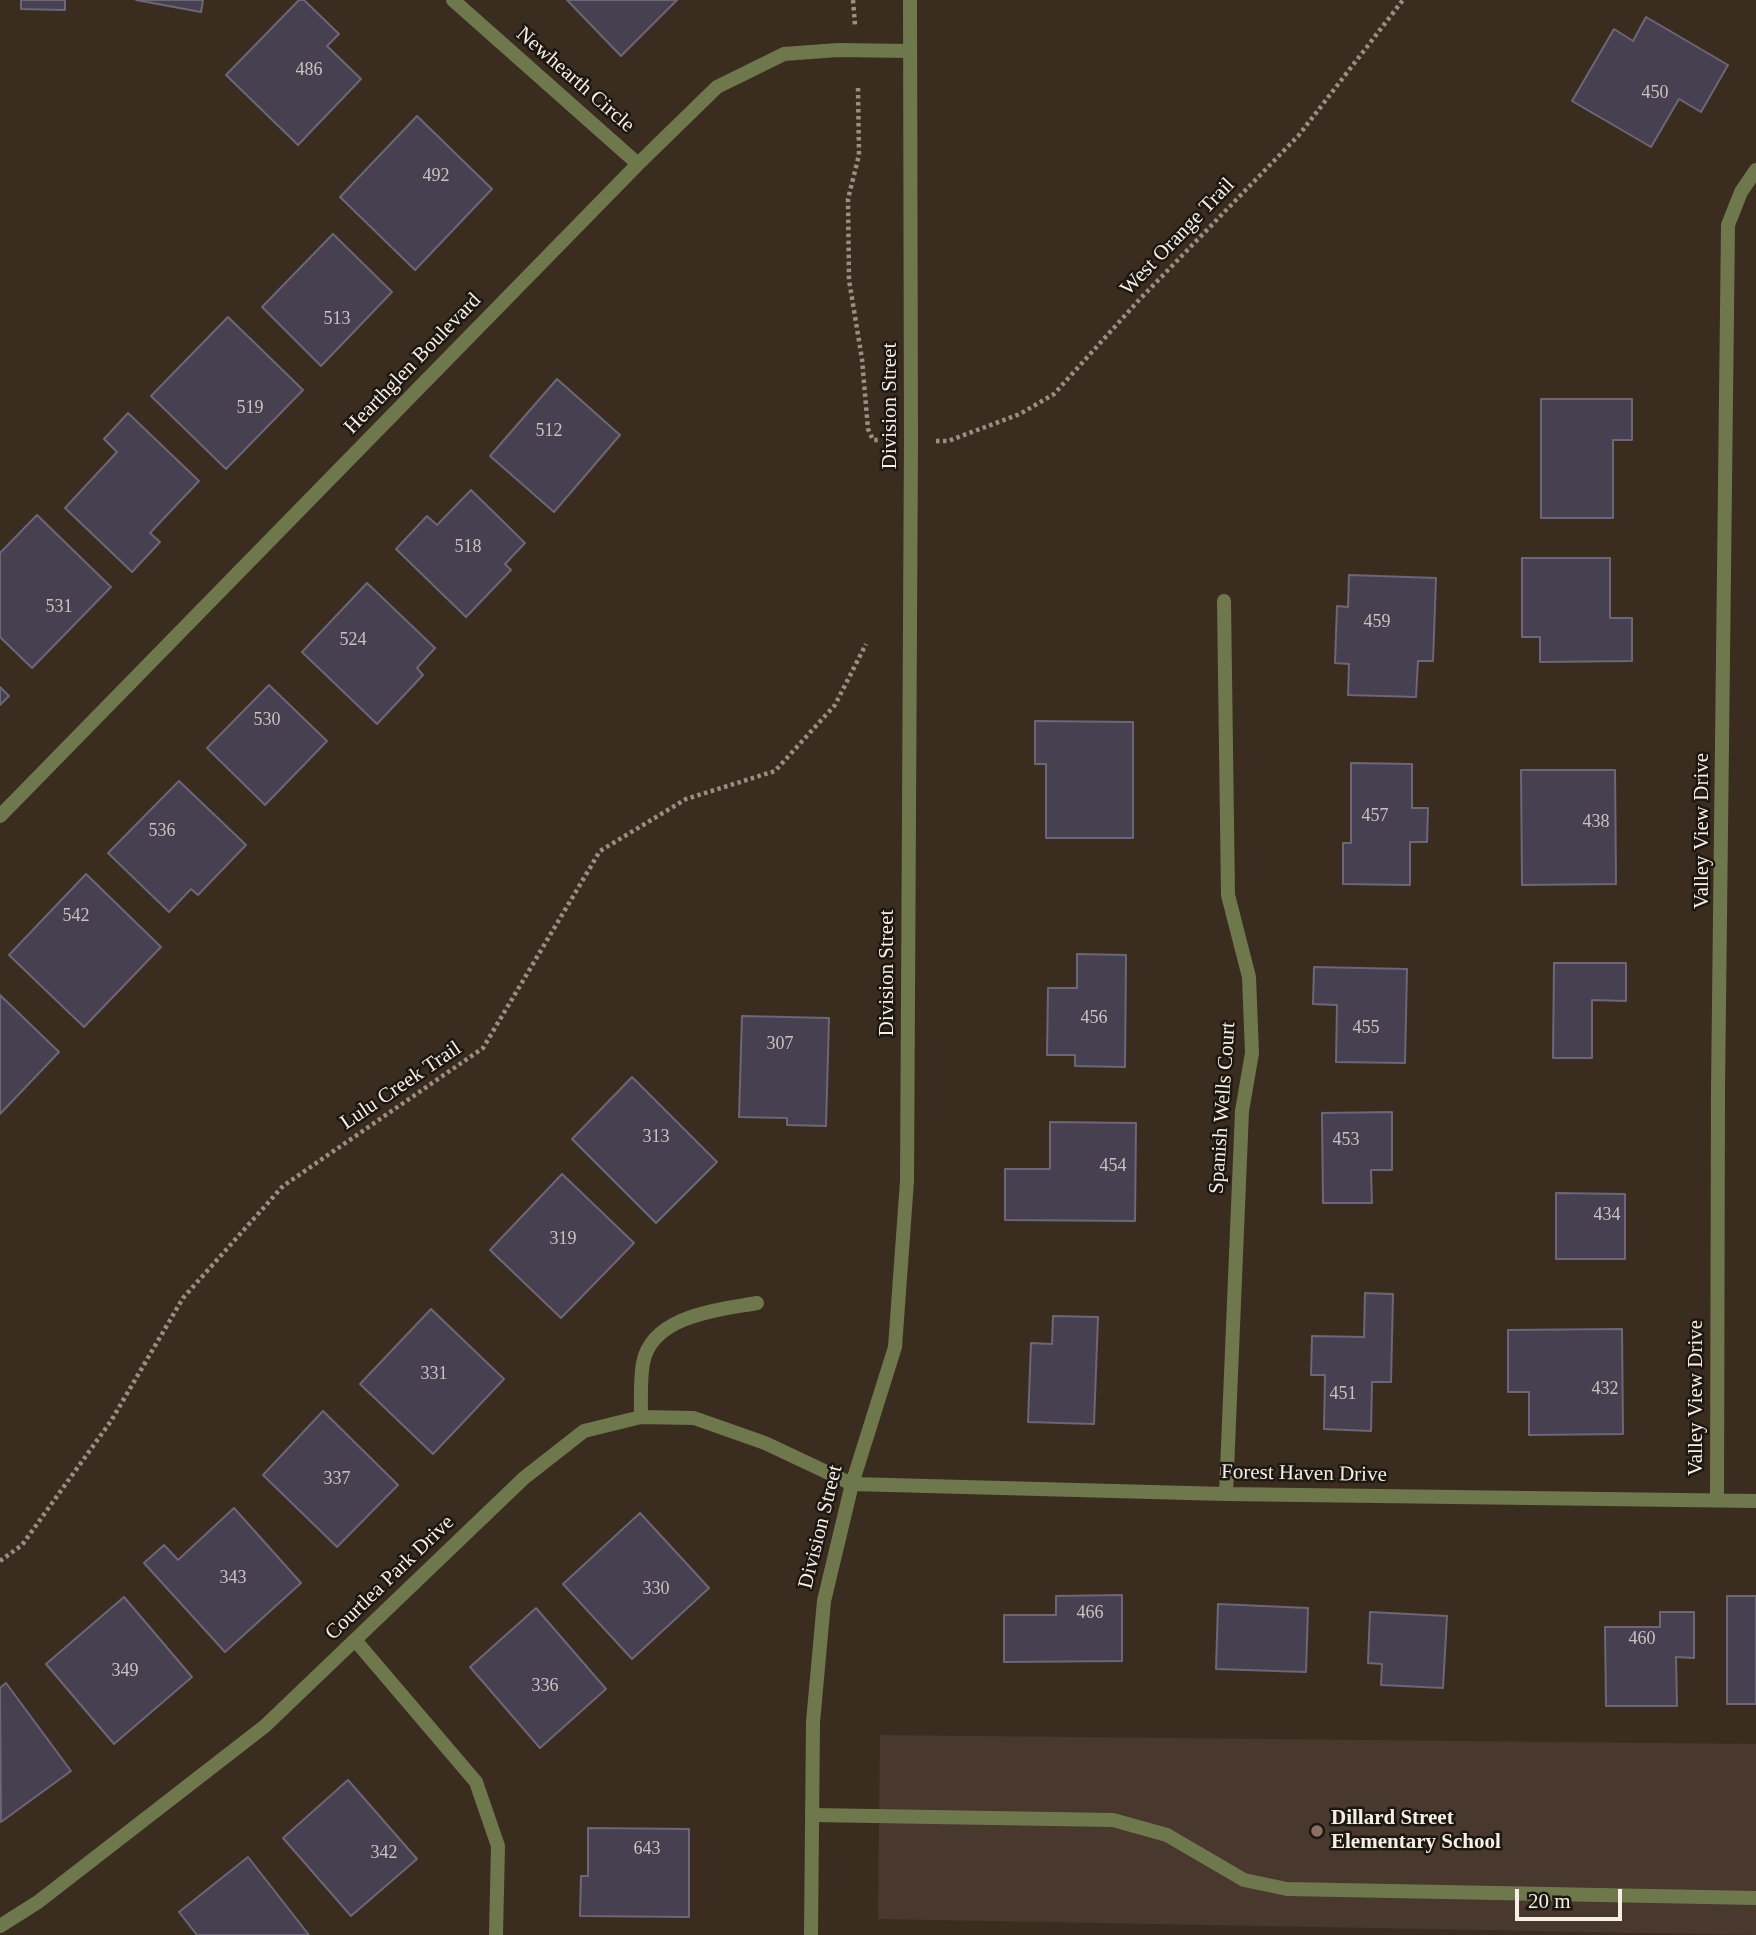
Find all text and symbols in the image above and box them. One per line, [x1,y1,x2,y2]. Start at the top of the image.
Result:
street label: Newhearth Circle [511,22,639,138]
house number: 486 [296,59,323,81]
house number: 450 [1642,82,1668,104]
house number: 492 [422,165,449,187]
street label: West Orange Trail [1116,173,1240,301]
street label: Hearthglen Boulevard [339,288,487,440]
house number: 513 [324,308,351,330]
street label: Division Street [877,343,903,469]
house number: 519 [236,397,264,419]
house number: 512 [536,420,562,442]
house number: 518 [454,536,482,558]
house number: 531 [46,596,72,618]
house number: 459 [1364,611,1390,633]
house number: 524 [340,629,366,651]
house number: 530 [254,709,281,731]
street label: Valley View Drive [1689,753,1715,909]
house number: 457 [1362,805,1388,827]
house number: 438 [1582,811,1610,833]
house number: 536 [148,820,176,842]
house number: 542 [62,905,90,927]
street label: Division Street [874,910,900,1036]
house number: 456 [1080,1007,1107,1029]
house number: 455 [1352,1017,1380,1039]
street label: Spanish Wells Court [1204,1021,1242,1195]
house number: 307 [766,1033,794,1055]
street label: Lulu Creek Trail [336,1036,466,1136]
house number: 313 [642,1126,670,1148]
house number: 453 [1332,1129,1359,1151]
house number: 454 [1100,1155,1126,1177]
house number: 434 [1594,1204,1620,1226]
house number: 319 [550,1228,576,1250]
street label: Valley View Drive [1683,1320,1709,1476]
house number: 331 [420,1363,448,1385]
house number: 432 [1592,1378,1618,1400]
house number: 451 [1330,1383,1356,1405]
street label: Forest Haven Drive [1221,1460,1387,1488]
street label: Division Street [793,1463,849,1591]
house number: 337 [324,1468,351,1490]
street label: Courtlea Park Drive [320,1510,460,1646]
house number: 343 [219,1567,246,1589]
house number: 330 [642,1578,670,1600]
house number: 466 [1077,1602,1104,1624]
house number: 460 [1629,1628,1656,1650]
house number: 349 [112,1660,138,1682]
house number: 336 [532,1675,558,1697]
place label: Dillard Street Elementary School [1331,1806,1501,1856]
marker: Dillard Street Elementary School [1309,1823,1325,1839]
house number: 643 [634,1838,660,1860]
house number: 342 [370,1842,398,1864]
scale bar [1518,1876,1625,1920]
text: 20 m [1528,1889,1571,1913]

